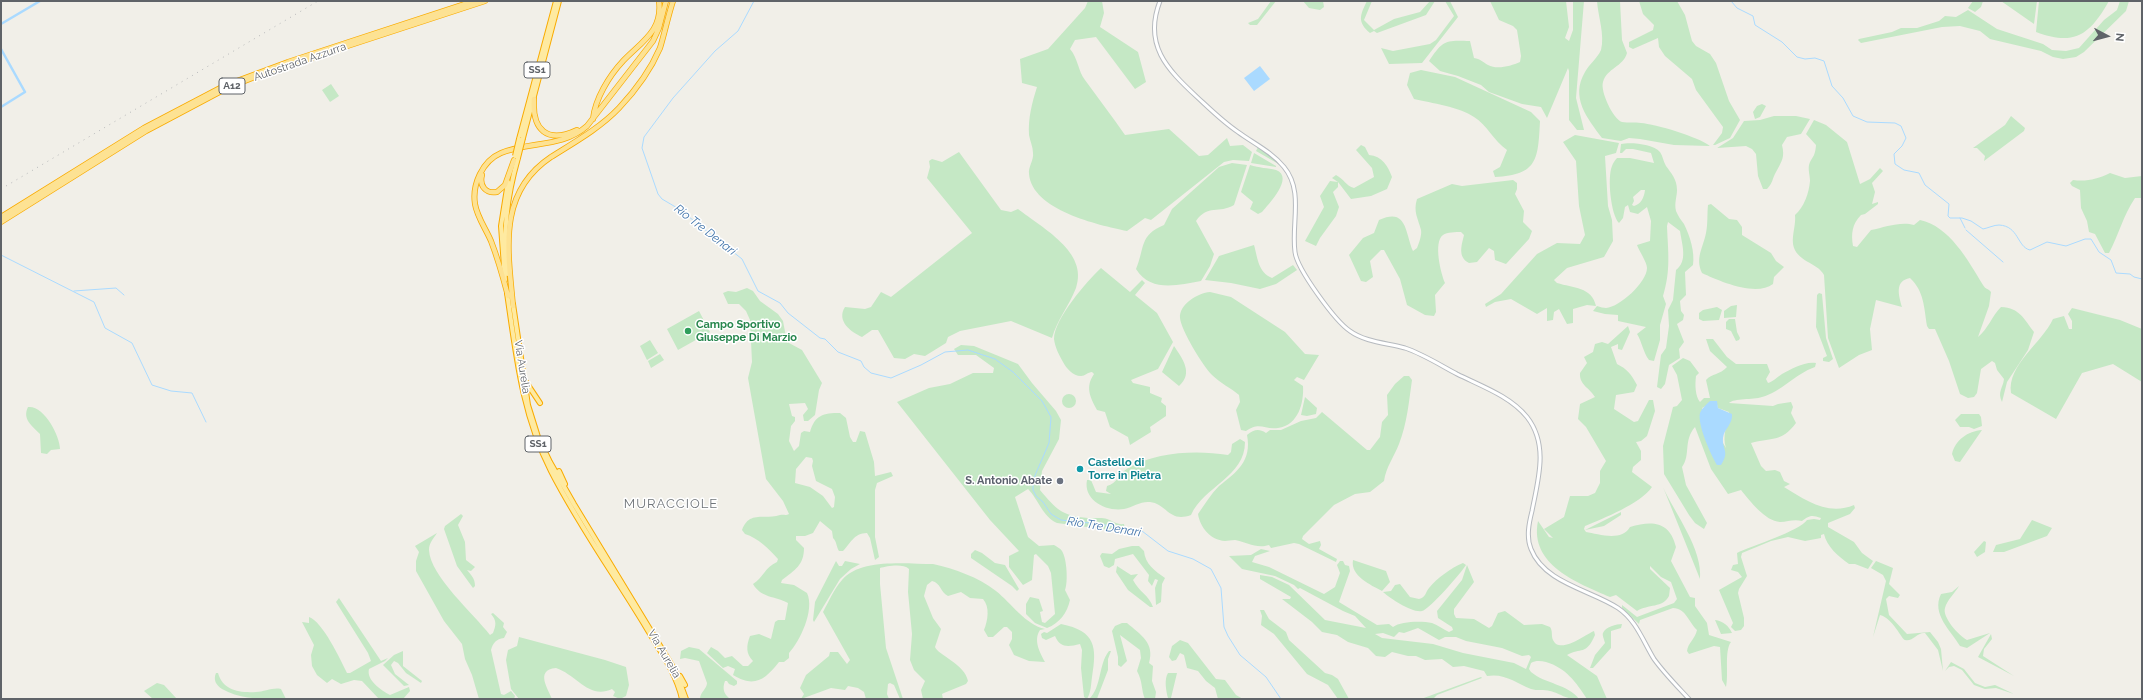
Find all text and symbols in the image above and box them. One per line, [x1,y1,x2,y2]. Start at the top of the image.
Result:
north arrow [2087,16,2127,56]
text: N [2113,32,2126,42]
street label: Autostrada Azzurra [252,40,348,84]
road number: SS1 [524,62,550,78]
road number: A12 [219,78,245,94]
water label: Rio Tre Denari [671,201,739,259]
place label: Campo Sportivo Giuseppe Di Marzio [696,318,797,344]
marker: Campo Sportivo Giuseppe Di Marzio [683,326,693,336]
street label: Via Aurelia [511,339,533,395]
road number: SS1 [525,436,551,452]
place label: Castello di Torre in Pietra [1088,456,1161,482]
marker: Castello di Torre in Pietra [1075,464,1085,474]
place label: S. Antonio Abate [965,474,1052,488]
marker: S. Antonio Abate [1055,476,1065,486]
district label: MURACCIOLE [624,496,718,512]
water label: Rio Tre Denari [1066,514,1142,540]
street label: Via Aurelia [645,627,683,681]

